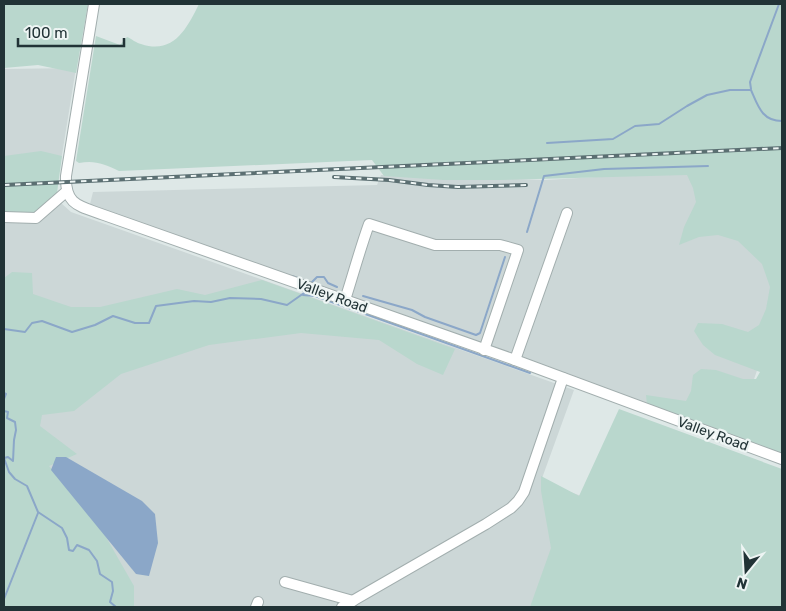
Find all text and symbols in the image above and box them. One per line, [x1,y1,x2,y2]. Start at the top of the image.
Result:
scale bar [18,15,124,47]
text: 100 m [25,24,67,42]
street label: Valley Road [294,275,370,317]
street label: Valley Road [675,413,751,455]
north arrow [721,546,771,596]
text: N [735,573,750,593]

